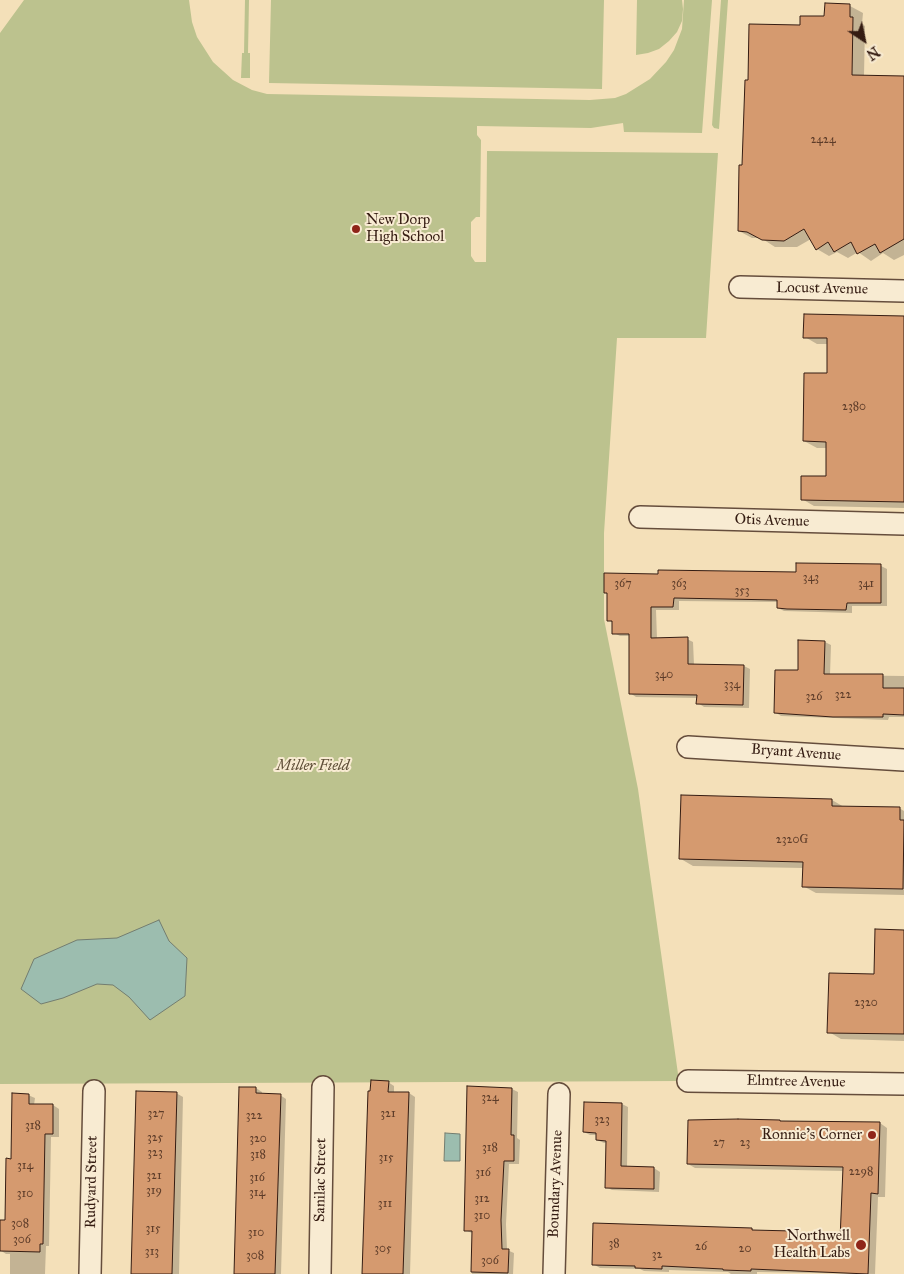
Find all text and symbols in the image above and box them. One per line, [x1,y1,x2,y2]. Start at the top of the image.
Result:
north arrow [839,15,889,65]
text: N [863,42,882,63]
house number: 2424 [810,133,836,147]
place label: New Dorp High School [366,211,444,246]
marker: New Dorp High School [350,223,362,235]
street label: Locust Avenue [776,279,868,299]
house number: 2380 [842,400,866,414]
street label: Otis Avenue [734,511,810,531]
house number: 343 [803,571,819,585]
house number: 367 [614,577,632,591]
house number: 363 [671,577,687,591]
house number: 341 [858,577,874,591]
house number: 353 [734,584,750,598]
house number: 340 [655,668,673,682]
house number: 334 [724,678,740,692]
house number: 322 [835,688,851,702]
house number: 326 [806,690,822,704]
street label: Bryant Avenue [750,741,842,765]
park label: Miller Field [276,757,350,775]
house number: 2320G [776,833,808,847]
house number: 2320 [854,996,878,1010]
street label: Elmtree Avenue [746,1072,846,1092]
house number: 324 [481,1091,499,1105]
house number: 327 [148,1107,164,1121]
house number: 321 [380,1107,396,1121]
house number: 322 [246,1109,262,1123]
house number: 323 [594,1113,610,1127]
house number: 318 [25,1119,41,1133]
place label: Ronnie's Corner [762,1126,862,1144]
street label: Boundary Avenue [545,1129,567,1239]
marker: Ronnie's Corner [866,1129,878,1141]
house number: 325 [147,1131,163,1145]
house number: 320 [249,1132,267,1146]
street label: Rudyard Street [82,1135,102,1229]
house number: 27 [713,1136,725,1150]
house number: 23 [740,1136,750,1150]
street label: Sanilac Street [311,1138,331,1222]
house number: 318 [482,1141,498,1155]
house number: 323 [147,1146,163,1160]
house number: 318 [250,1148,266,1162]
house number: 315 [378,1151,394,1165]
house number: 314 [17,1159,33,1173]
house number: 2298 [849,1165,873,1179]
house number: 316 [475,1166,491,1180]
house number: 321 [146,1169,162,1183]
house number: 316 [249,1171,265,1185]
house number: 319 [146,1184,162,1198]
house number: 314 [249,1186,265,1200]
house number: 310 [17,1187,33,1201]
house number: 312 [474,1192,490,1206]
house number: 311 [378,1197,392,1211]
house number: 310 [474,1209,490,1223]
house number: 308 [11,1217,29,1231]
house number: 315 [145,1222,161,1236]
house number: 310 [248,1226,264,1240]
place label: Northwell Health Labs [774,1227,850,1262]
house number: 306 [13,1233,31,1247]
house number: 38 [608,1237,620,1251]
marker: Northwell Health Labs [854,1238,868,1252]
house number: 26 [695,1240,707,1254]
house number: 305 [374,1242,392,1256]
house number: 20 [739,1242,751,1256]
house number: 313 [145,1245,159,1259]
house number: 32 [652,1248,662,1262]
house number: 308 [246,1249,264,1263]
house number: 306 [481,1254,499,1268]

